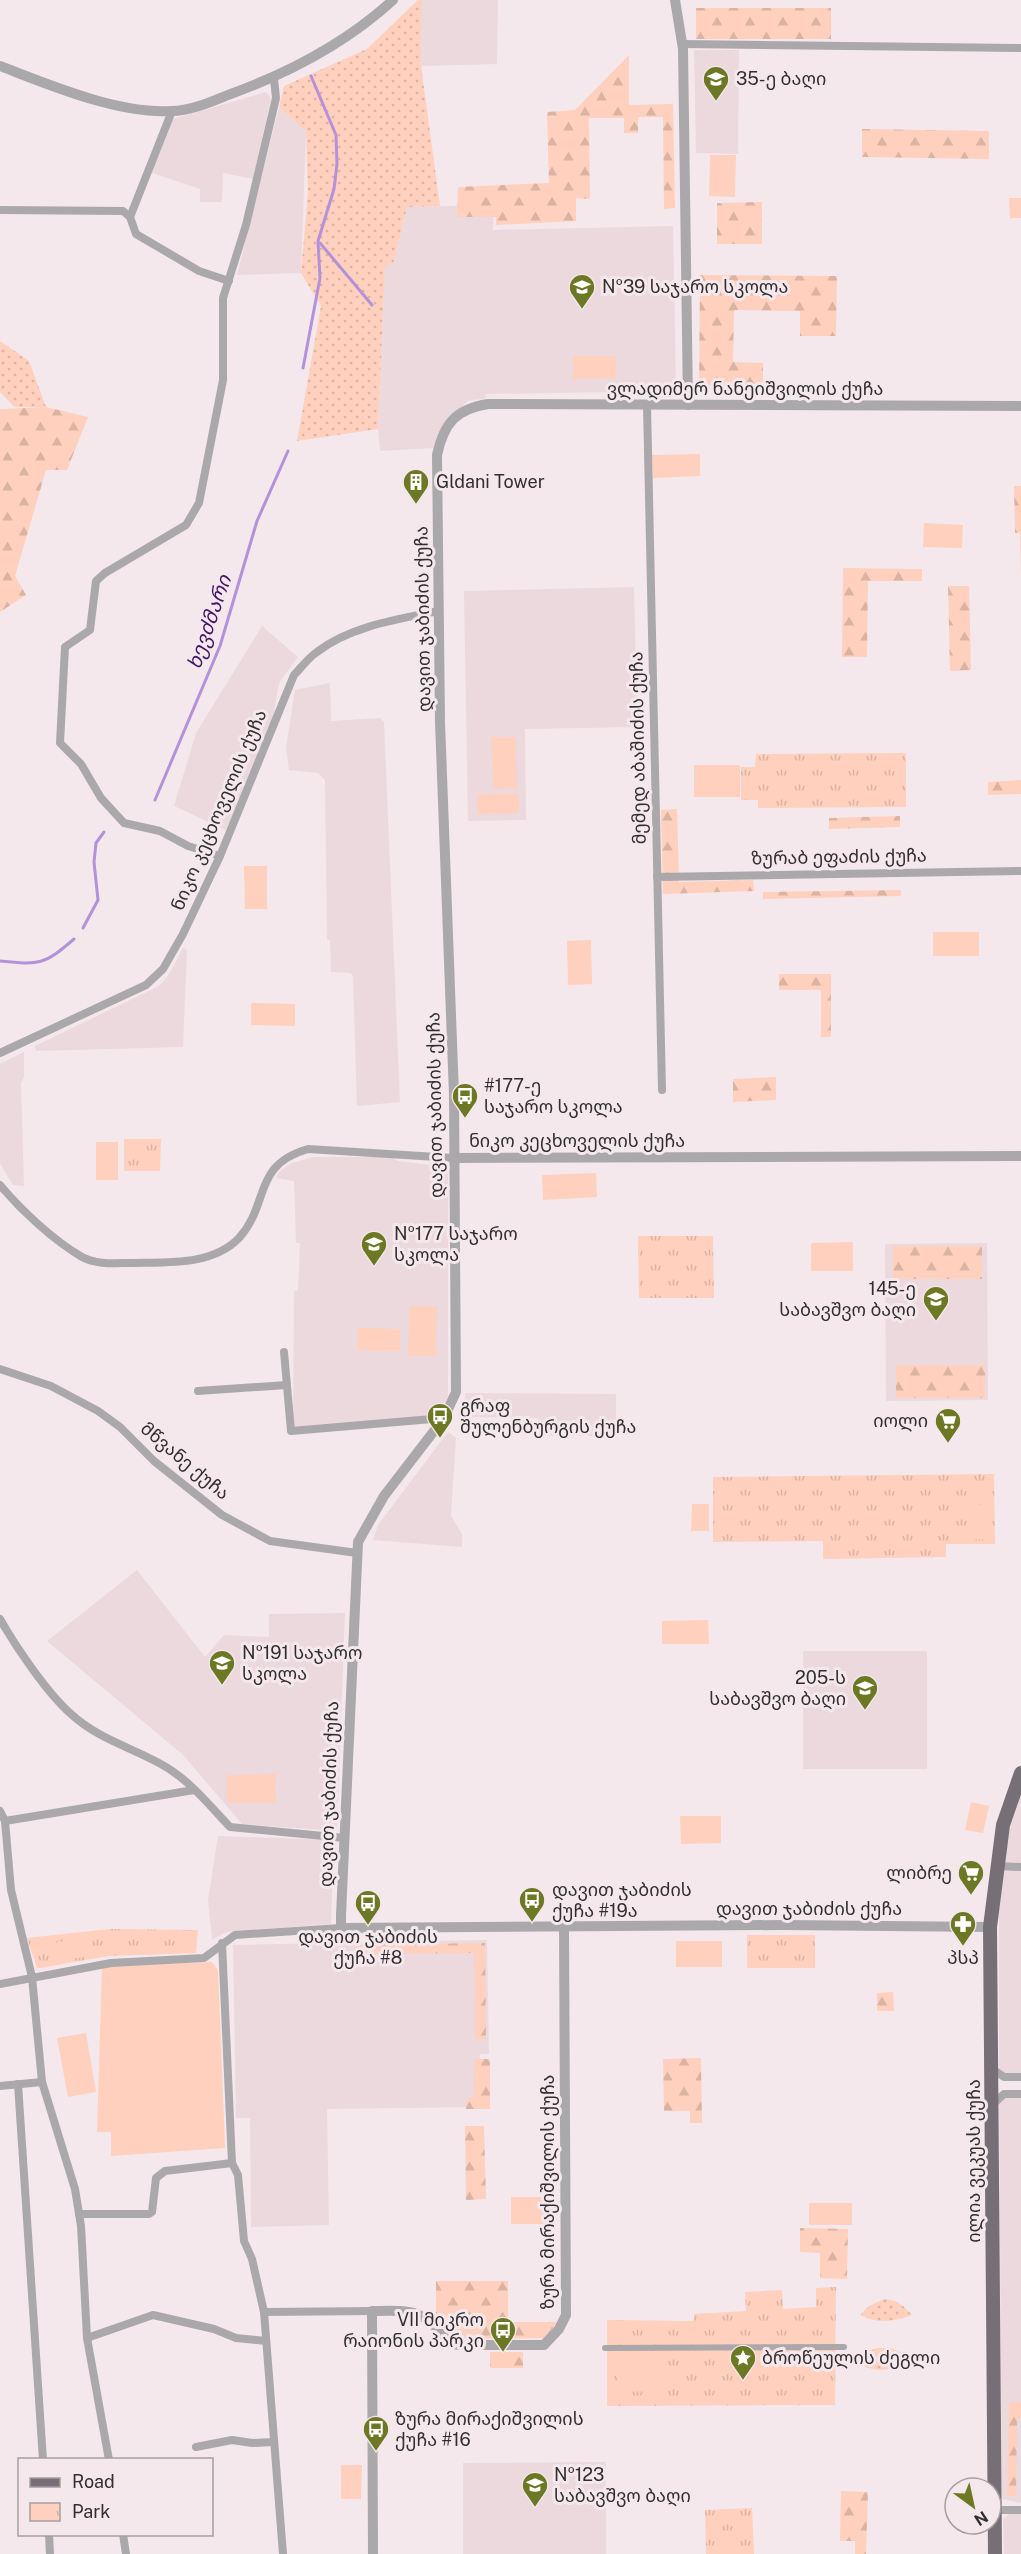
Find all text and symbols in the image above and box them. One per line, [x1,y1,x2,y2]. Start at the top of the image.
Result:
school or university icon: 35-ე ბაღი [701,64,731,102]
place label: 35-ე ბაღი [736,68,826,90]
school or university icon: №39 საჯარო სკოლა [567,272,597,310]
place label: №39 საჯარო სკოლა [602,276,788,298]
street label: ვლადიმერ ნანეიშვილის ქუჩა [607,378,883,400]
building icon: Gldani Tower [401,467,431,505]
place label: Gldani Tower [436,471,545,492]
street label: დავით ჯაბიძის ქუჩა [410,526,436,712]
water label: ხევძმარი [182,570,237,672]
street label: მემედ აბაშიძის ქუჩა [625,651,651,845]
street label: ნიკო კეცხოველის ქუჩა [167,706,271,914]
street label: ზურაბ ეფაძის ქუჩა [751,844,927,870]
street label: დავით ჯაბიძის ქუჩა [422,1012,448,1198]
place label: #177-ე საჯარო სკოლა [484,1075,623,1118]
bus stop icon: #177-ე საჯარო სკოლა [450,1081,480,1119]
street label: ნიკო კეცხოველის ქუჩა [469,1130,685,1152]
place label: №177 საჯარო სკოლა [394,1223,518,1266]
school or university icon: №177 საჯარო სკოლა [359,1229,389,1267]
place label: 145-ე საბავშვო ბაღი [779,1278,916,1321]
school or university icon: 145-ე საბავშვო ბაღი [921,1284,951,1322]
place label: გრაფ შულენბურგის ქუჩა [460,1395,636,1438]
bus stop icon: გრაფ შულენბურგის ქუჩა [425,1401,455,1439]
supermarket icon: იოლი [933,1406,963,1444]
place label: იოლი [873,1410,928,1432]
street label: მწვანე ქუჩა [136,1418,234,1504]
place label: №191 საჯარო სკოლა [242,1642,362,1685]
school or university icon: №191 საჯარო სკოლა [207,1648,237,1686]
place label: 205-ს საბავშვო ბაღი [709,1667,846,1710]
school or university icon: 205-ს საბავშვო ბაღი [850,1673,880,1711]
street label: დავით ჯაბიძის ქუჩა [315,1701,343,1887]
supermarket icon: ლიბრე [956,1858,986,1896]
place label: ლიბრე [886,1862,952,1884]
place label: დავით ჯაბიძის ქუჩა #19ა [552,1879,692,1922]
bus stop icon: დავით ჯაბიძის ქუჩა #19ა [517,1885,547,1923]
bus stop icon: დავით ჯაბიძის ქუჩა #8 [353,1888,383,1926]
street label: დავით ჯაბიძის ქუჩა [716,1898,902,1920]
pharmacy icon: პსპ [948,1909,978,1947]
place label: დავით ჯაბიძის ქუჩა #8 [298,1926,438,1969]
place label: პსპ [947,1947,979,1968]
street label: ზურა მირაქიშვილის ქუჩა [537,2074,559,2310]
street label: ილია ვეკუას ქუჩა [963,2079,985,2243]
place label: VII მიკრო რაიონის პარკი [343,2309,484,2352]
bus stop icon: VII მიკრო რაიონის პარკი [488,2315,518,2353]
place icon: ბროწეულის ძეგლი [728,2343,758,2381]
place label: ბროწეულის ძეგლი [762,2347,940,2369]
place label: ზურა მირაქიშვილის ქუჩა #16 [395,2408,584,2451]
bus stop icon: ზურა მირაქიშვილის ქუჩა #16 [361,2414,391,2452]
legend [18,2458,213,2536]
place label: №123 საბავშვო ბაღი [554,2464,691,2507]
school or university icon: №123 საბავშვო ბაღი [520,2470,550,2508]
text: Road [72,2471,115,2492]
north arrow [943,2476,1003,2536]
text: Park [72,2501,110,2522]
text: N [970,2507,991,2530]

